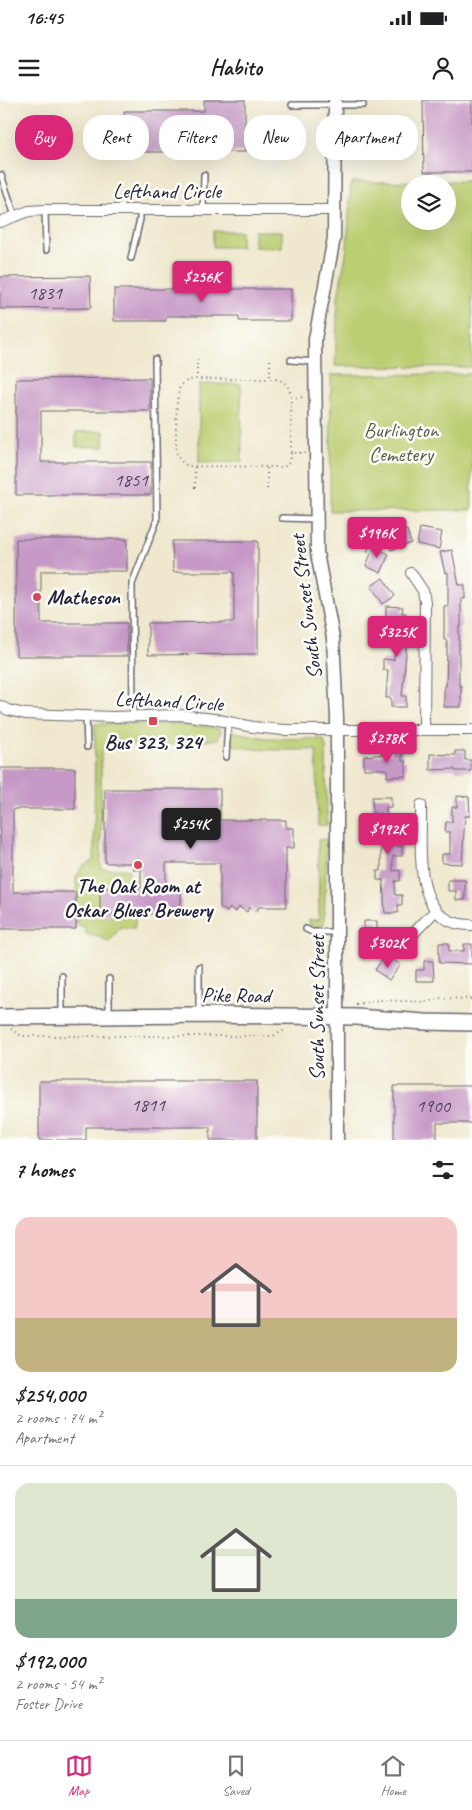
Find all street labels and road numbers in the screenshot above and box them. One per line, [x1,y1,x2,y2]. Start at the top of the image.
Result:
street label: Lefthand Circle [113,178,223,204]
street label: South Sunset Street [284,531,328,681]
street label: Lefthand Circle [114,685,226,717]
street label: South Sunset Street [304,933,330,1081]
street label: Pike Road [201,981,274,1009]

